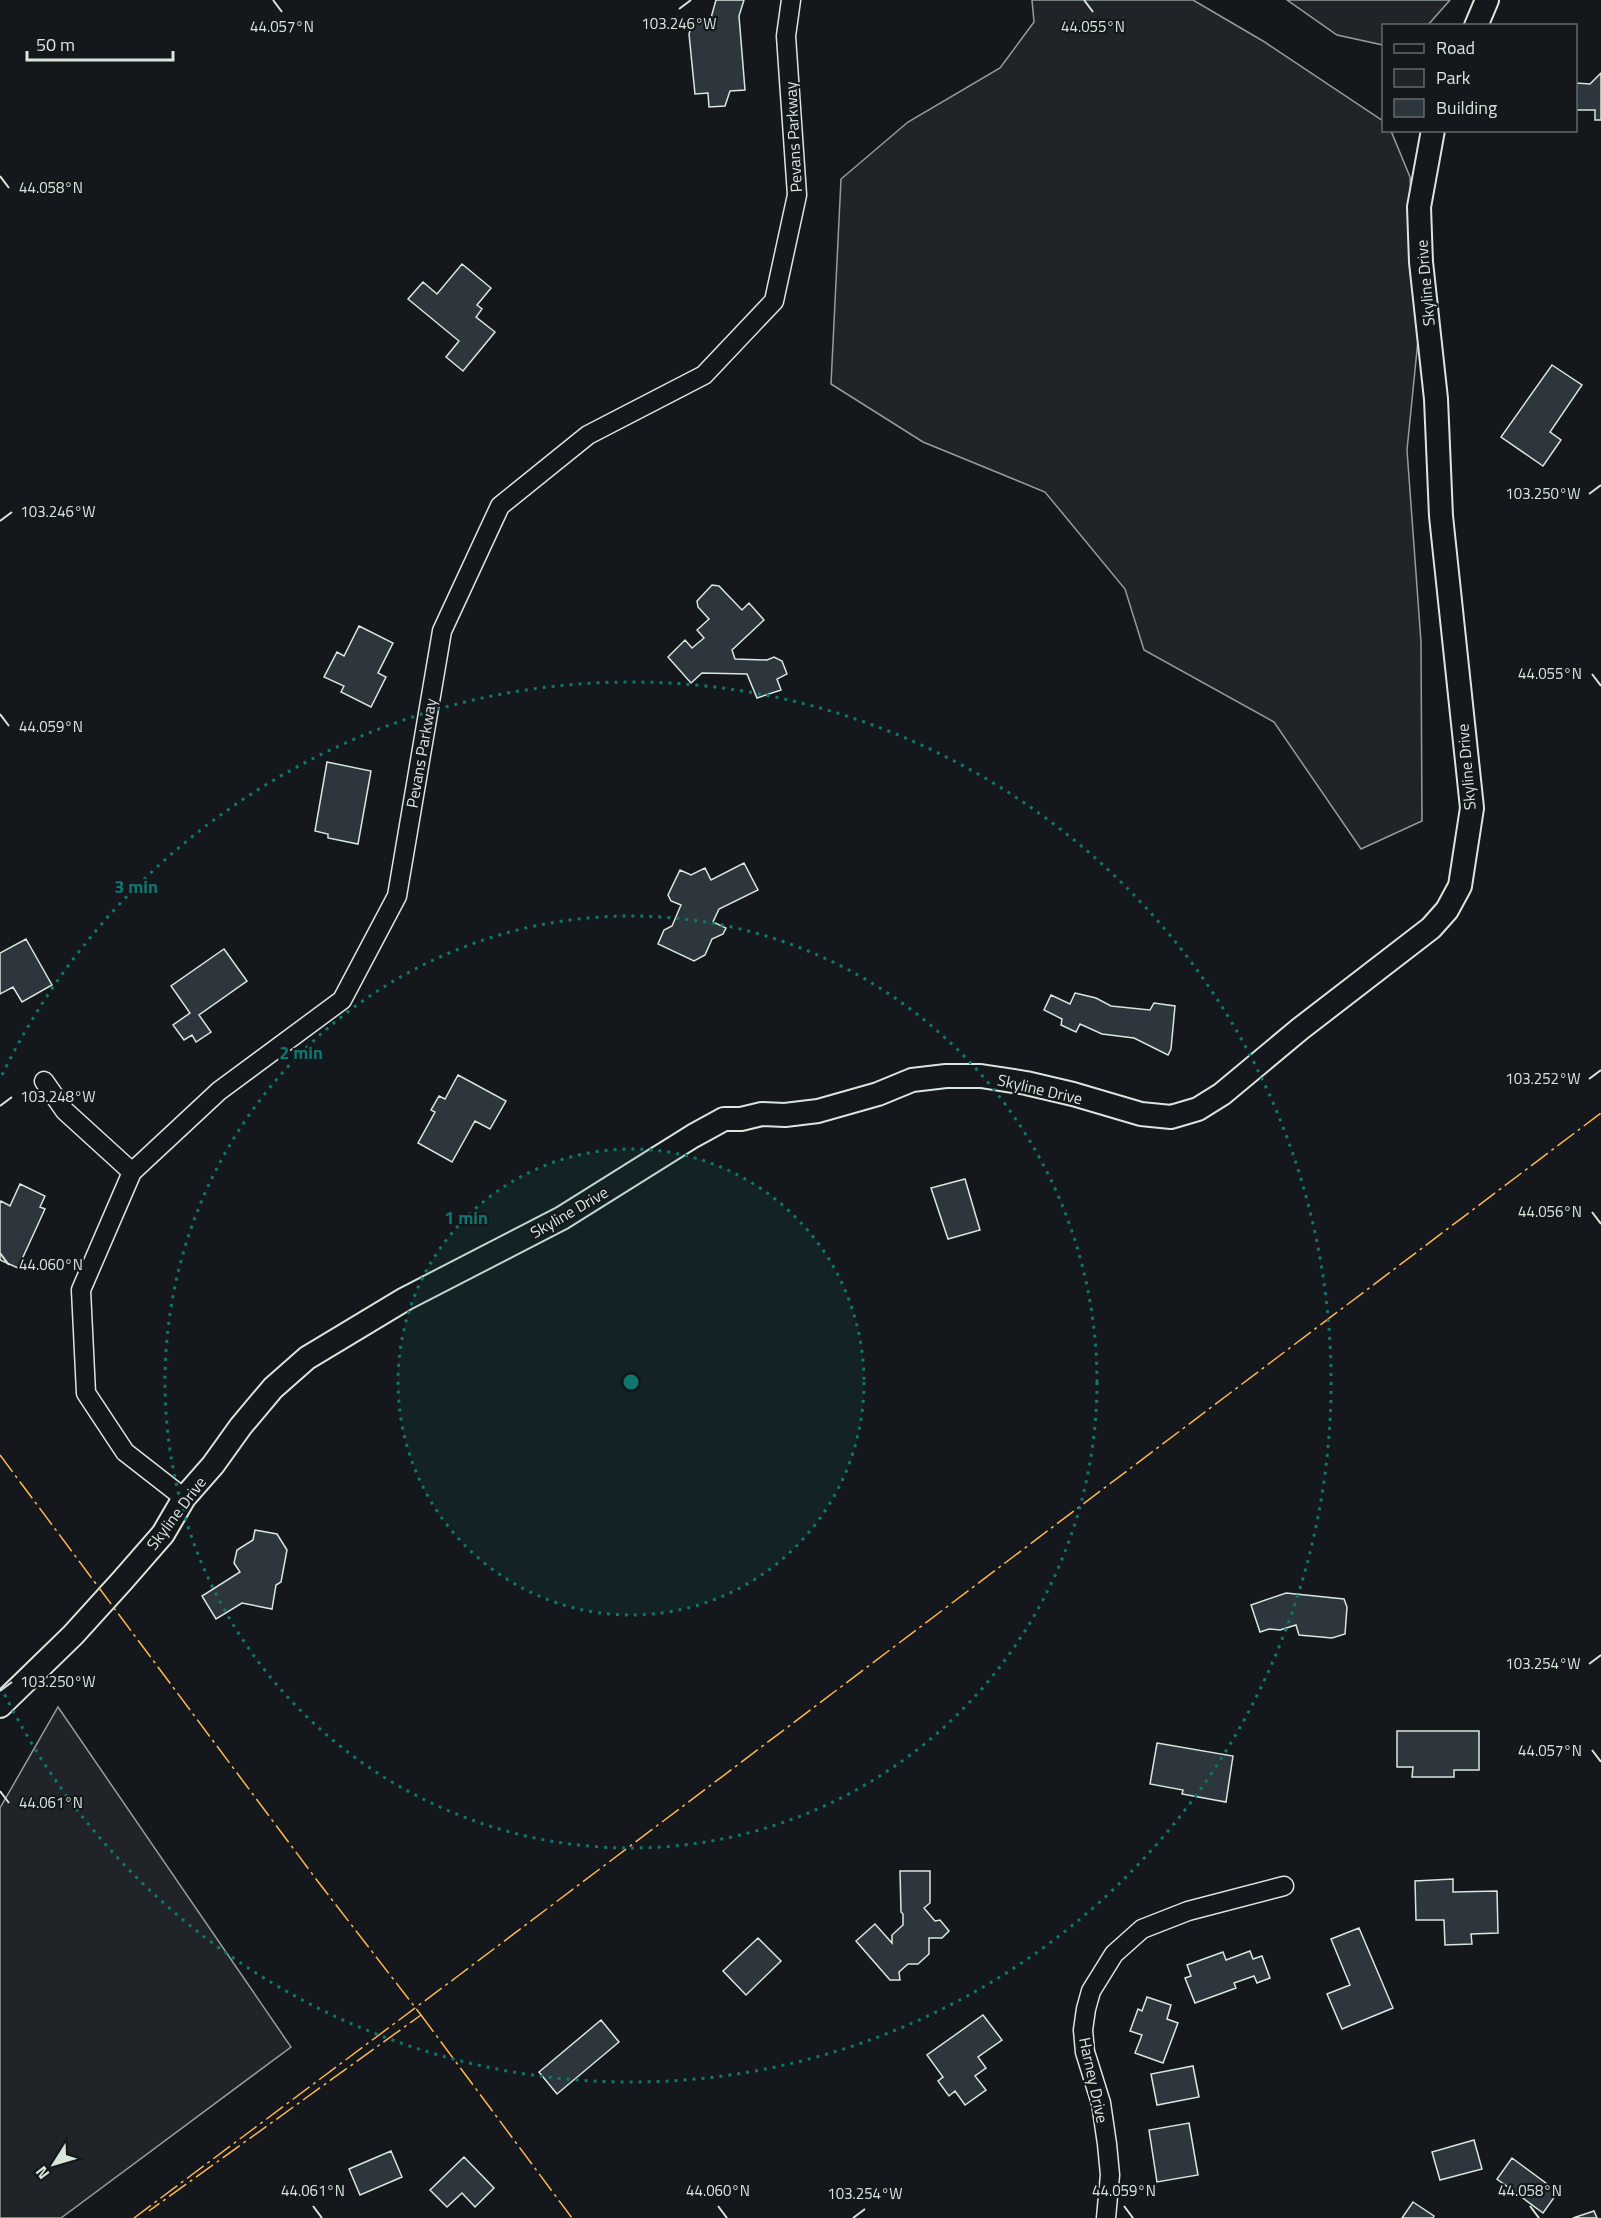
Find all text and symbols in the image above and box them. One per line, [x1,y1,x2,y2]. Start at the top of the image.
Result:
text: 103.246°W [641,12,717,35]
text: 44.057°N [250,15,314,38]
text: 44.055°N [1061,15,1125,38]
scale bar [27,24,172,62]
legend [1382,24,1577,132]
text: 50 m [36,31,75,58]
text: Road [1436,34,1475,61]
text: Park [1436,64,1471,91]
street label: Pevans Parkway [778,81,808,193]
text: Building [1436,94,1497,121]
text: 44.058°N [19,176,83,199]
street label: Skyline Drive [1409,239,1441,327]
text: 103.250°W [1505,482,1581,505]
text: 103.246°W [20,500,96,523]
text: 44.055°N [1518,662,1582,685]
street label: Pevans Parkway [400,696,442,810]
text: 44.059°N [19,715,83,738]
street label: Skyline Drive [1450,723,1482,811]
text: 3 min [114,873,158,900]
text: 2 min [279,1039,323,1066]
text: 103.252°W [1505,1067,1581,1090]
street label: Skyline Drive [995,1068,1085,1110]
text: 103.248°W [20,1085,96,1108]
street label: Skyline Drive [526,1180,612,1244]
text: 44.056°N [1518,1200,1582,1223]
text: 1 min [444,1204,488,1231]
text: 44.060°N [19,1253,83,1276]
centre of rings [621,1372,641,1392]
street label: Skyline Drive [140,1471,212,1555]
text: 103.254°W [1505,1652,1581,1675]
text: 103.250°W [20,1670,96,1693]
text: 44.057°N [1518,1739,1582,1762]
text: 44.061°N [19,1791,83,1814]
street label: Harney Drive [1073,2035,1115,2125]
north arrow [24,2134,84,2194]
text: N [29,2161,55,2185]
text: 44.061°N [281,2179,345,2202]
text: 44.060°N [686,2179,750,2202]
text: 44.059°N [1092,2179,1156,2202]
text: 44.058°N [1498,2179,1562,2202]
text: 103.254°W [827,2182,903,2205]

